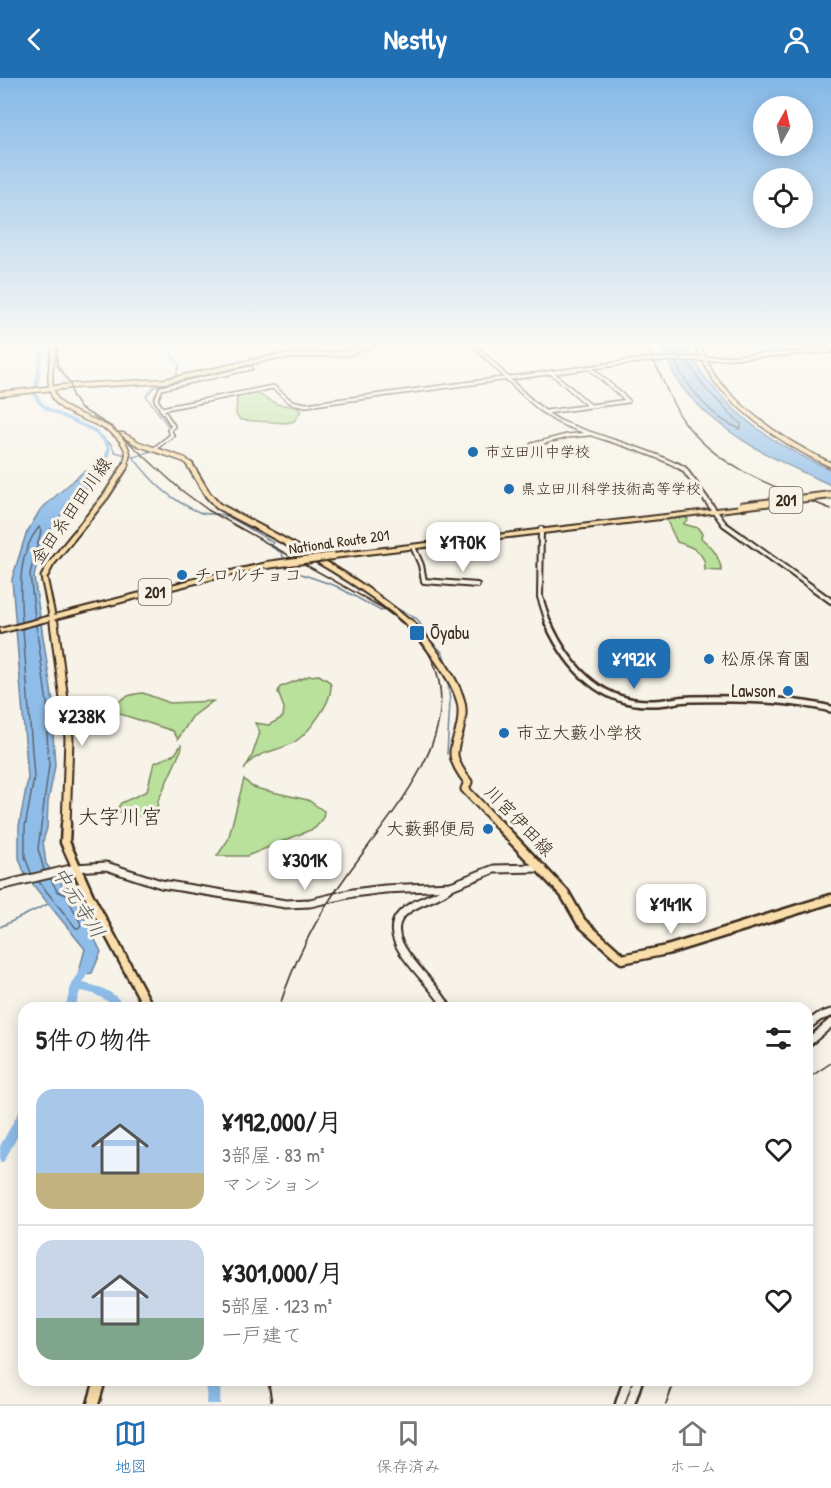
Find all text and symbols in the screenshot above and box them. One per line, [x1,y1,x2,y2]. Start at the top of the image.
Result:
text: Nestly [384,21,447,57]
icon: back [18,23,51,56]
icon: person [780,23,813,56]
north arrow [753,96,813,156]
map controls [753,96,813,228]
button: locate [753,168,813,228]
place label: 市立田川中学校 [485,441,590,462]
marker: 市立田川中学校 [466,445,480,459]
street label: 金田糸田田川線 [24,452,117,569]
place label: 県立田川科学技術高等学校 [521,478,701,499]
marker: 県立田川科学技術高等学校 [502,482,516,496]
road number: 201 [770,487,802,513]
pin: ¥170K [421,522,505,573]
street label: National Route 201 [287,524,390,559]
text: ¥170K [440,528,486,555]
place label: チロルチョコ [194,562,302,587]
marker: チロルチョコ [175,568,189,582]
road number: 201 [138,579,172,605]
place label: Ōyabu [430,620,469,645]
marker: Ōyabu [408,624,426,642]
pin: ¥192K [592,639,676,690]
text: ¥192K [612,645,656,672]
place label: 松原保育園 [721,646,811,671]
marker: 松原保育園 [702,652,716,666]
place label: Lawson [732,678,776,703]
marker: Lawson [781,684,795,698]
pin: ¥238K [40,696,124,747]
text: ¥238K [59,702,105,729]
place label: 市立大藪小学校 [516,720,642,745]
marker: 市立大藪小学校 [497,726,511,740]
street label: 川宮伊田線 [479,780,560,862]
district label: 大字川宮 [78,802,162,831]
place label: 大藪郵便局 [386,816,476,841]
marker: 大藪郵便局 [481,822,495,836]
pin: ¥301K [263,840,347,891]
text: ¥301K [283,846,327,873]
water label: 中元寺川 [47,861,112,943]
pin: ¥141K [629,884,713,935]
text: ¥141K [650,890,692,917]
text: 5件の物件 [36,1022,151,1057]
icon: filters [762,1022,795,1055]
text: ¥192,000/月 [222,1104,342,1139]
icon: home [84,1113,156,1185]
icon: heart [762,1133,795,1166]
text: 3部屋 · 83 m² [222,1141,325,1168]
text: マンション [222,1170,321,1197]
text: ¥301,000/月 [222,1255,344,1290]
icon: home [84,1264,156,1336]
icon: heart [762,1284,795,1317]
text: 5部屋 · 123 m² [222,1292,332,1319]
text: 一戸建て [222,1321,302,1348]
tab: 地図 [114,1417,147,1477]
tab: 保存済み [376,1417,440,1477]
tab: ホーム [669,1417,717,1477]

